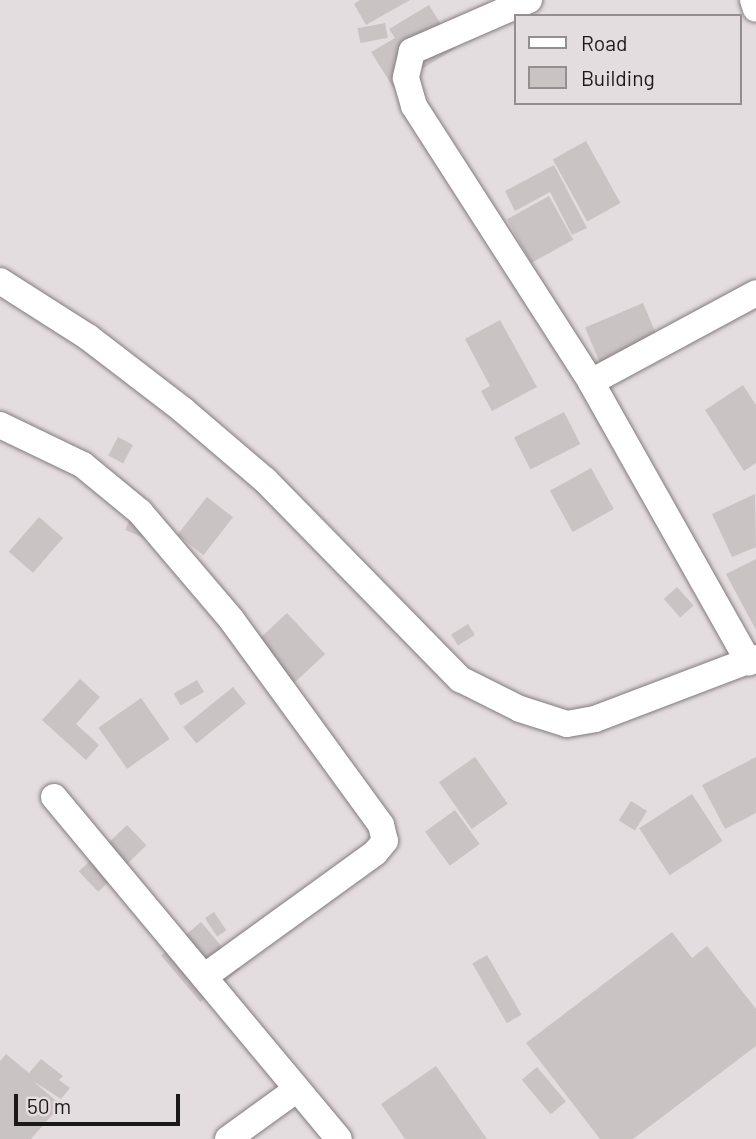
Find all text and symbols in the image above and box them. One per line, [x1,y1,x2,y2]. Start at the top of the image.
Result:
legend [514,14,742,105]
text: Road [581,30,627,55]
text: Building [581,65,655,90]
scale bar [18,1080,184,1124]
text: 50 m [27,1093,71,1118]

